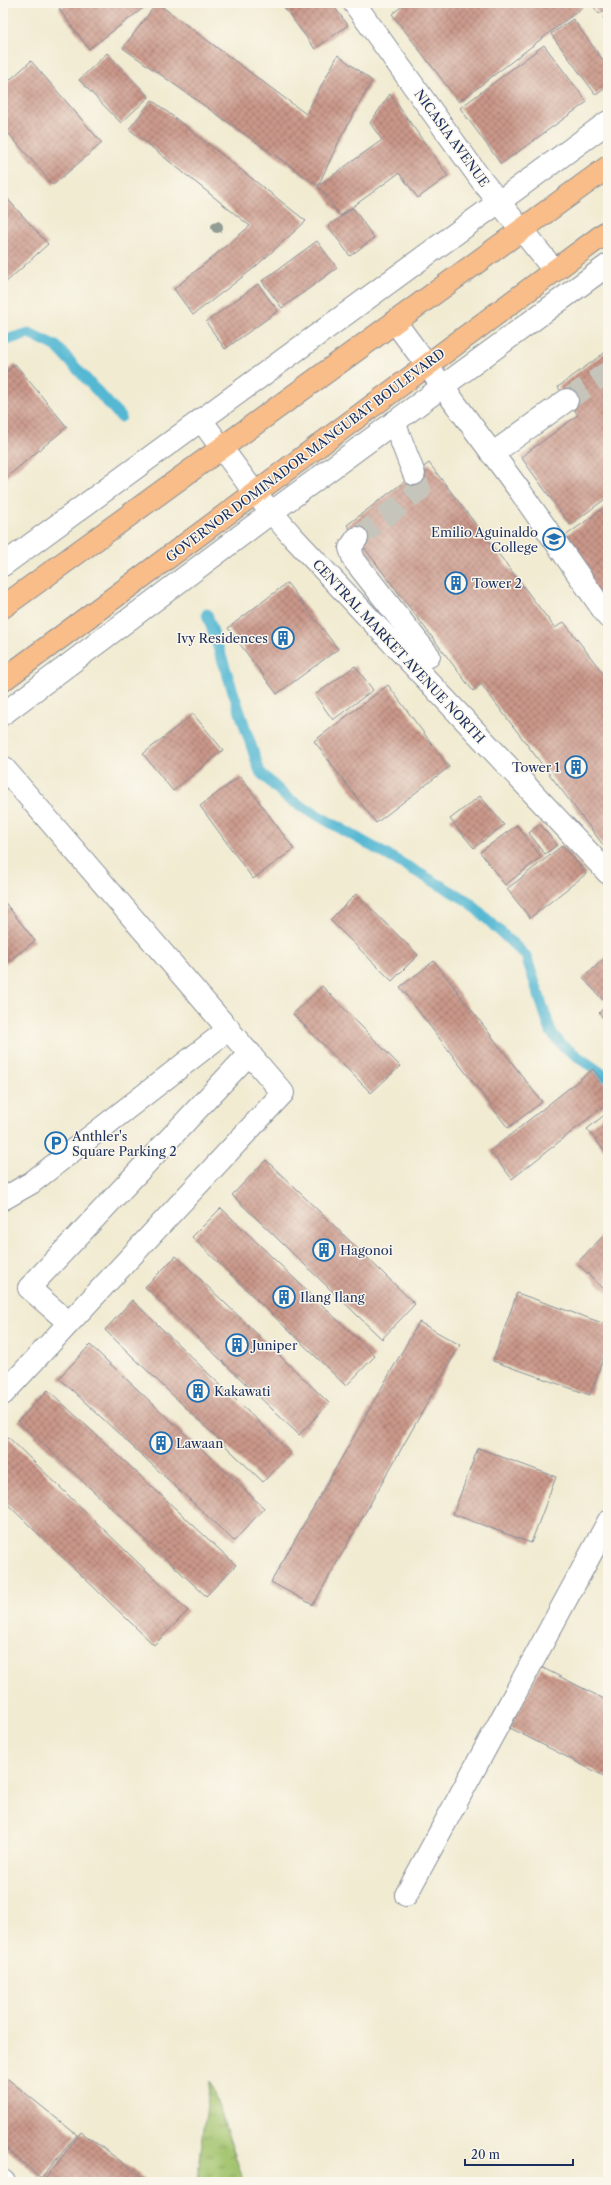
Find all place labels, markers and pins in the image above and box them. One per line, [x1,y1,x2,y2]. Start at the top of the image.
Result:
place label: Emilio Aguinaldo College [431,524,538,555]
school or university icon: Emilio Aguinaldo College [541,526,567,552]
building icon: Tower 2 [443,570,469,596]
place label: Tower 2 [472,575,522,591]
building icon: Ivy Residences [270,625,296,651]
place label: Ivy Residences [177,630,268,646]
building icon: Tower 1 [563,754,589,780]
place label: Tower 1 [512,759,561,775]
place label: Anthler's Square Parking 2 [71,1128,177,1159]
parking icon: Anthler's Square Parking 2 [43,1130,69,1156]
building icon: Hagonoi [311,1237,337,1263]
place label: Hagonoi [340,1242,393,1258]
building icon: Ilang Ilang [271,1284,297,1310]
place label: Ilang Ilang [300,1289,365,1305]
building icon: Juniper [224,1332,250,1358]
place label: Juniper [250,1337,298,1353]
building icon: Kakawati [185,1378,211,1404]
place label: Kakawati [214,1383,271,1399]
building icon: Lawaan [148,1430,174,1456]
place label: Lawaan [176,1435,223,1451]

